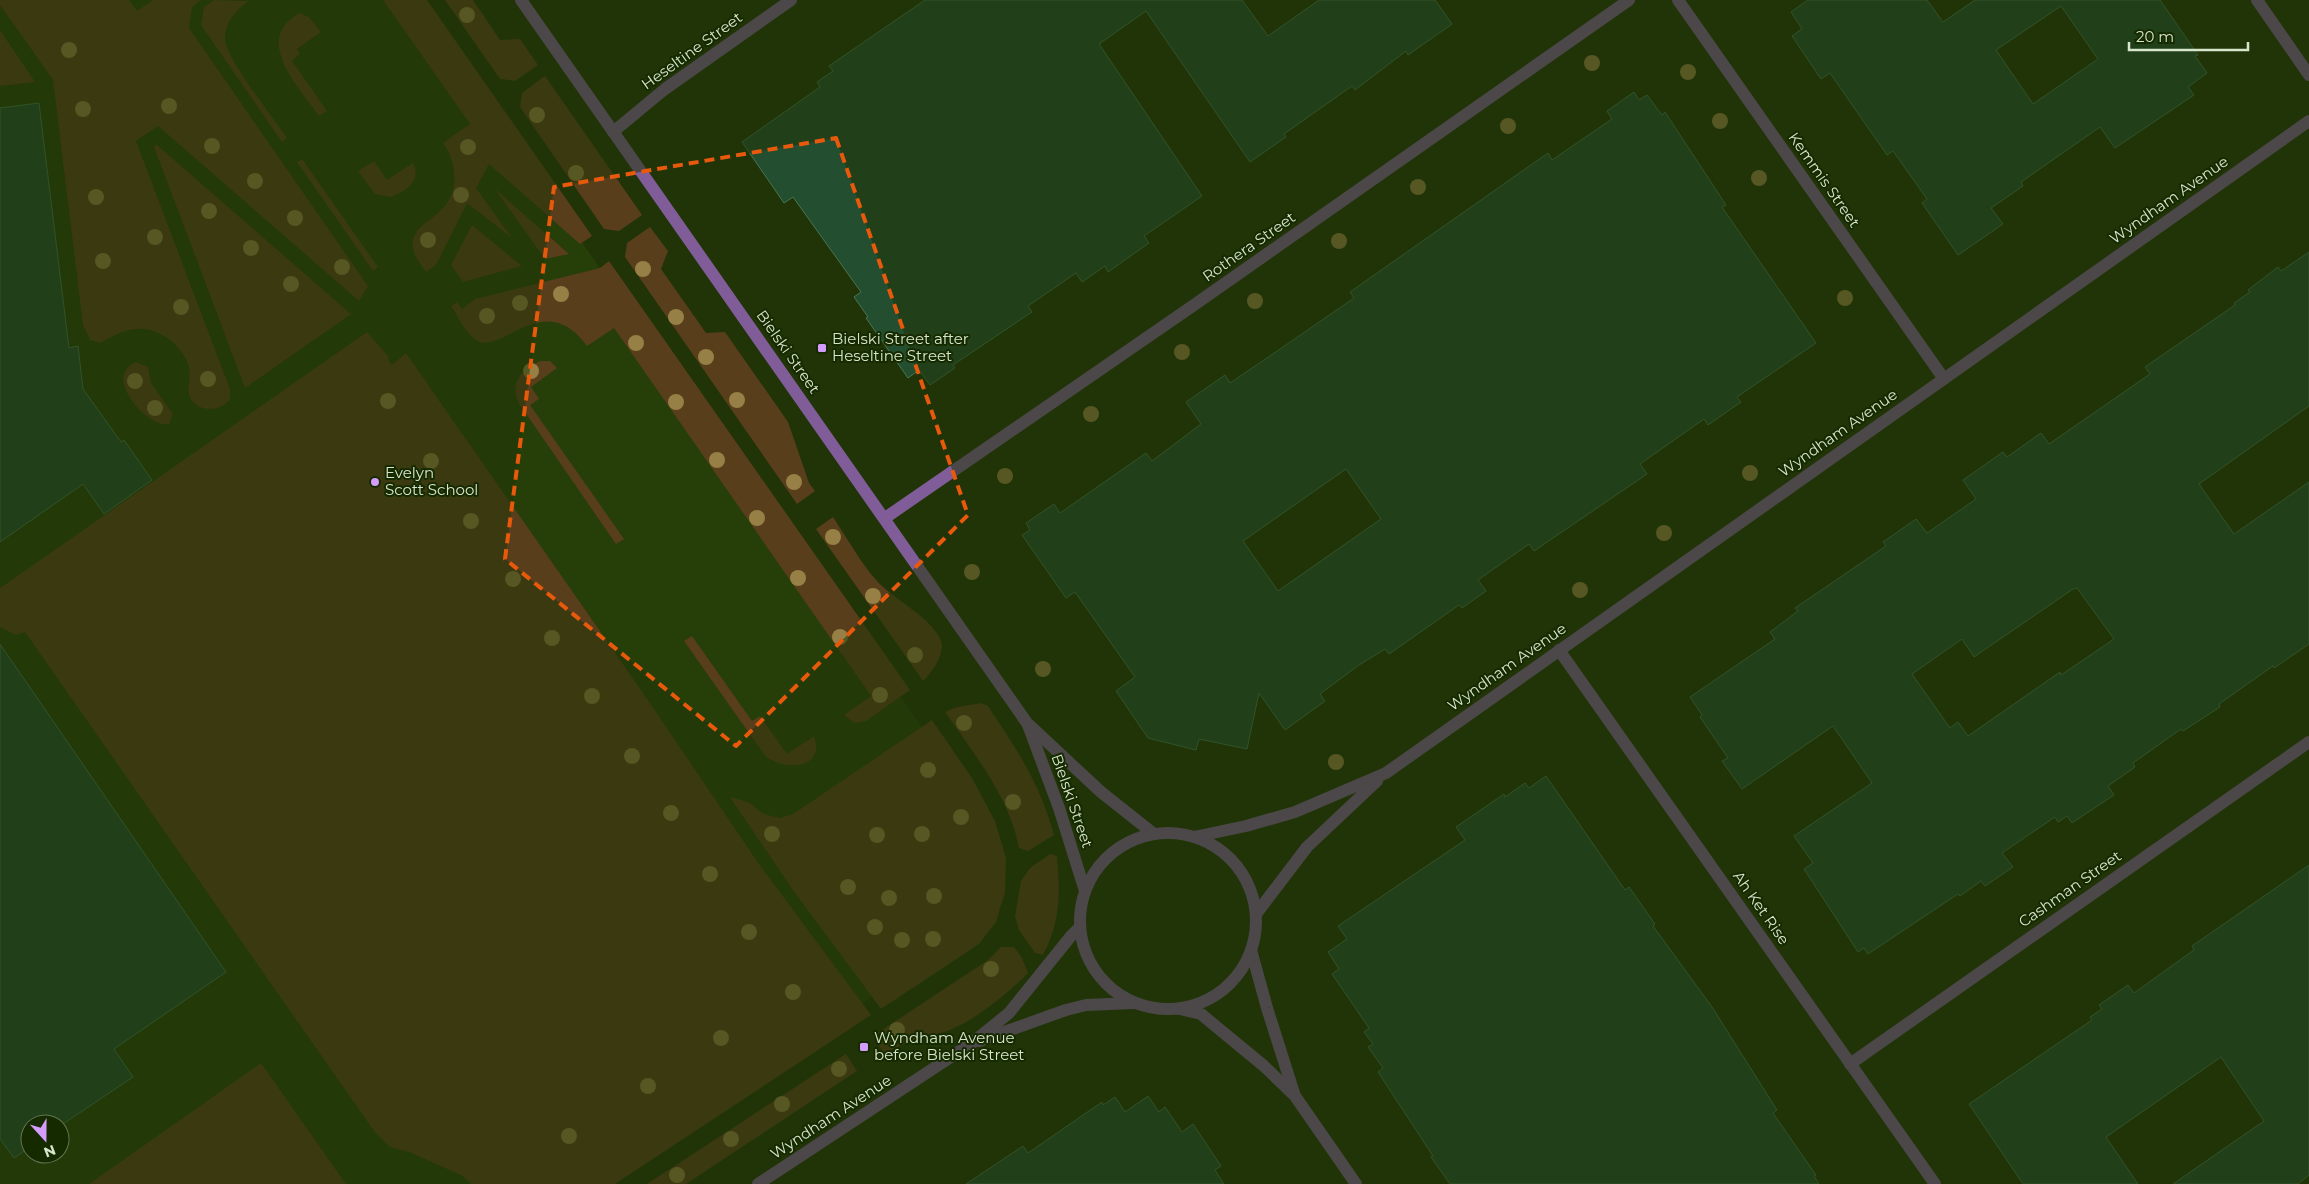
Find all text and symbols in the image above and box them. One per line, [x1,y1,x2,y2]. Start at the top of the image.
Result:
street label: Heseltine Street [638,8,746,94]
scale bar [2129,20,2248,52]
text: 20 m [2136,27,2174,46]
street label: Kemmis Street [1785,128,1864,231]
street label: Wyndham Avenue [2106,151,2232,248]
street label: Rothera Street [1199,208,1299,286]
street label: Bielski Street [753,306,824,397]
place label: Bielski Street after Heseltine Street [832,329,969,365]
marker: Bielski Street after Heseltine Street [816,342,828,354]
street label: Wyndham Avenue [1775,384,1901,481]
place label: Evelyn Scott School [385,463,478,499]
marker: Evelyn Scott School [369,476,381,488]
street label: Wyndham Avenue [1444,618,1570,715]
street label: Bielski Street [1048,751,1097,850]
street label: Cashman Street [2015,846,2125,931]
street label: Ah Ket Rise [1729,867,1794,948]
place label: Wyndham Avenue before Bielski Street [874,1028,1024,1064]
marker: Wyndham Avenue before Bielski Street [858,1041,870,1053]
street label: Wyndham Avenue [767,1070,895,1163]
north arrow [20,1114,70,1164]
text: N [41,1141,58,1162]

